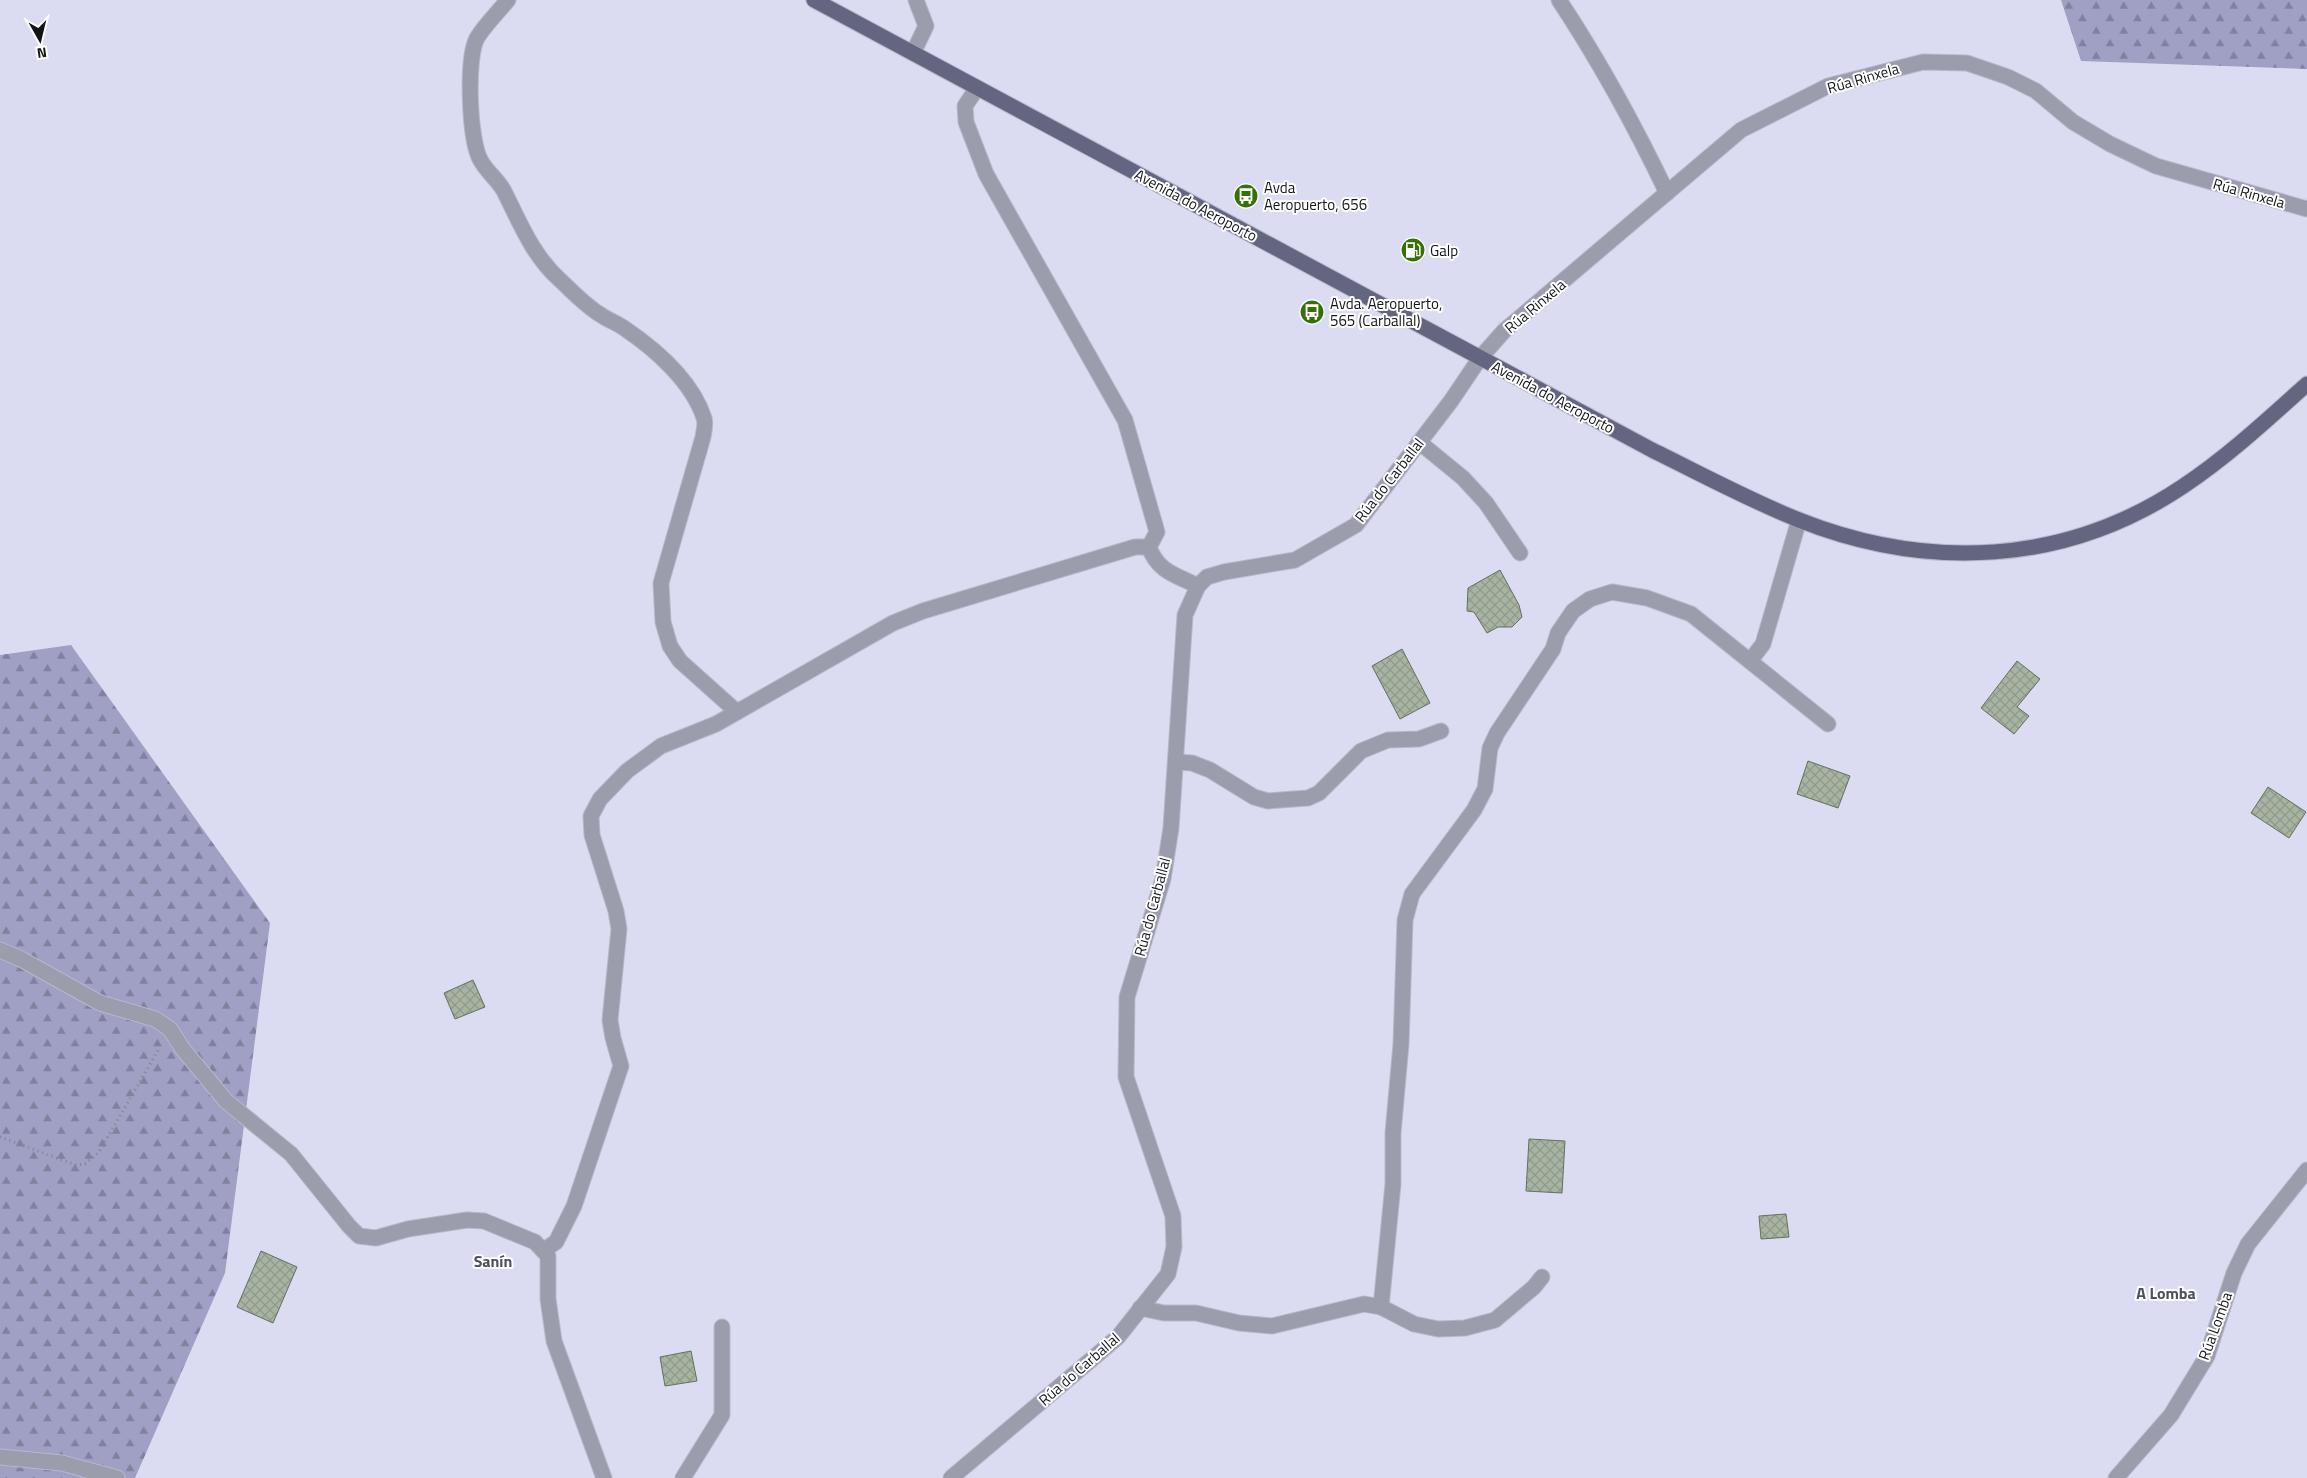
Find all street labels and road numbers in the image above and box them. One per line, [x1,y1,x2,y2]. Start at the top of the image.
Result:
street label: Rúa Rinxela [1824,57,1902,99]
street label: Avenida do Aeroporto [1130,163,1262,247]
street label: Rúa Rinxela [2210,172,2288,214]
street label: Rúa Rinxela [1499,273,1571,339]
street label: Avenida do Aeroporto [1487,355,1619,439]
street label: Rúa do Carballal [1349,433,1429,527]
street label: Rúa do Carballal [1128,855,1176,959]
street label: Rúa Lomba [2192,1288,2238,1363]
street label: Rúa do Carballal [1033,1327,1125,1411]

